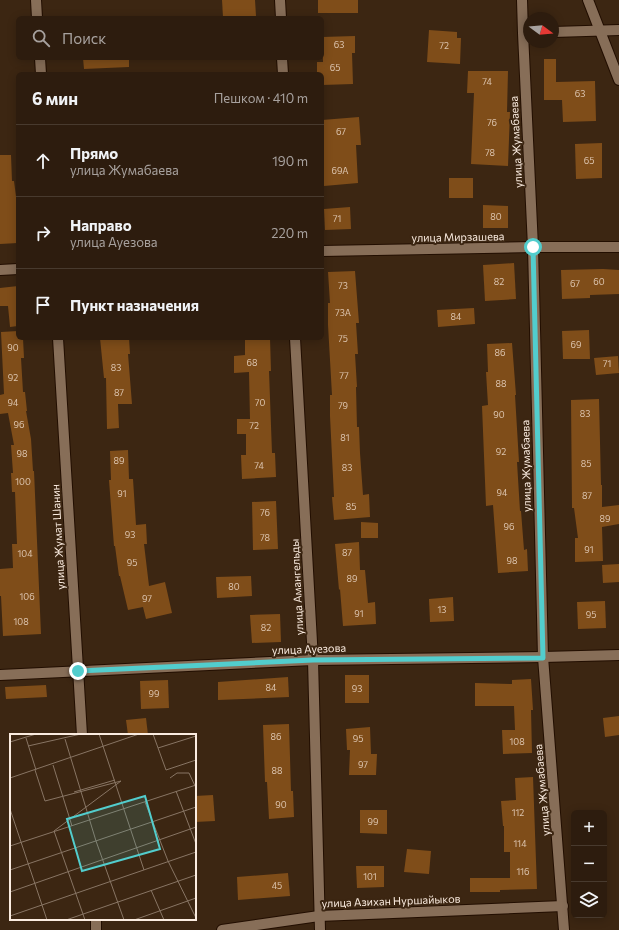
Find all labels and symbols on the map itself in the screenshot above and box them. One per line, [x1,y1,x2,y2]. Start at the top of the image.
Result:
north arrow [523,12,559,48]
house number: 63 [334,39,344,50]
house number: 72 [439,40,449,51]
house number: 65 [330,62,340,73]
house number: 74 [482,76,492,87]
house number: 63 [575,88,585,99]
street label: улица Жумабаева [507,96,524,188]
house number: 76 [487,117,497,128]
house number: 67 [336,126,346,137]
house number: 78 [485,147,495,158]
house number: 65 [584,155,594,166]
house number: 69А [332,165,348,176]
house number: 80 [490,211,502,222]
house number: 71 [333,213,341,224]
street label: улица Мирзашева [411,229,505,244]
route start [524,238,542,256]
house number: 82 [494,276,504,287]
house number: 60 [593,276,605,287]
house number: 67 [570,278,580,289]
house number: 73 [338,280,348,291]
house number: 73А [335,307,351,318]
house number: 84 [451,311,462,322]
house number: 75 [338,333,348,344]
house number: 69 [571,339,581,350]
house number: 90 [7,342,19,353]
house number: 86 [495,347,505,358]
house number: 68 [247,357,257,368]
house number: 71 [603,358,611,369]
house number: 83 [111,362,121,373]
house number: 77 [339,370,349,381]
house number: 92 [8,372,18,383]
house number: 88 [496,378,506,389]
house number: 87 [114,387,124,398]
house number: 94 [8,397,19,408]
house number: 70 [255,397,265,408]
house number: 79 [338,400,348,411]
house number: 83 [580,408,590,419]
house number: 90 [493,409,505,420]
house number: 96 [14,419,24,430]
house number: 72 [249,420,259,431]
street label: улица Жумабаева [518,420,533,512]
house number: 81 [340,432,350,443]
house number: 92 [496,446,506,457]
house number: 98 [17,448,27,459]
house number: 89 [114,455,124,466]
house number: 85 [581,458,591,469]
house number: 74 [254,460,264,471]
house number: 83 [342,462,352,473]
house number: 100 [15,476,31,487]
street label: улица Жумат Шанин [48,484,67,590]
house number: 94 [497,487,508,498]
house number: 91 [117,488,127,499]
house number: 87 [582,490,592,501]
house number: 85 [346,501,356,512]
house number: 76 [260,507,270,518]
house number: 89 [600,513,610,524]
house number: 96 [504,521,514,532]
house number: 93 [125,529,135,540]
house number: 78 [260,532,270,543]
street label: улица Амангельды [287,538,306,636]
house number: 91 [584,544,594,555]
house number: 87 [342,547,352,558]
house number: 104 [17,548,33,559]
house number: 98 [507,555,517,566]
house number: 95 [127,557,137,568]
house number: 89 [347,573,357,584]
house number: 80 [228,581,240,592]
house number: 106 [19,591,35,602]
house number: 97 [142,593,152,604]
house number: 13 [438,604,446,615]
house number: 91 [354,608,364,619]
house number: 95 [586,609,596,620]
house number: 108 [13,616,29,627]
house number: 82 [261,622,271,633]
street label: улица Ауезова [272,641,346,656]
route end [69,662,87,680]
house number: 84 [266,682,277,693]
house number: 93 [352,683,362,694]
house number: 99 [149,688,159,699]
house number: 86 [271,731,281,742]
house number: 95 [353,733,363,744]
inset map [10,734,196,920]
house number: 108 [509,736,525,747]
street label: улица Жумабаева [531,744,552,836]
house number: 97 [358,759,368,770]
house number: 88 [272,765,282,776]
house number: 90 [275,799,287,810]
house number: 112 [512,807,524,818]
house number: 99 [368,816,378,827]
house number: 114 [513,838,527,849]
house number: 116 [516,866,530,877]
house number: 101 [363,871,377,882]
house number: 45 [272,880,282,891]
street label: улица Азихан Нуршайыков [321,892,461,909]

